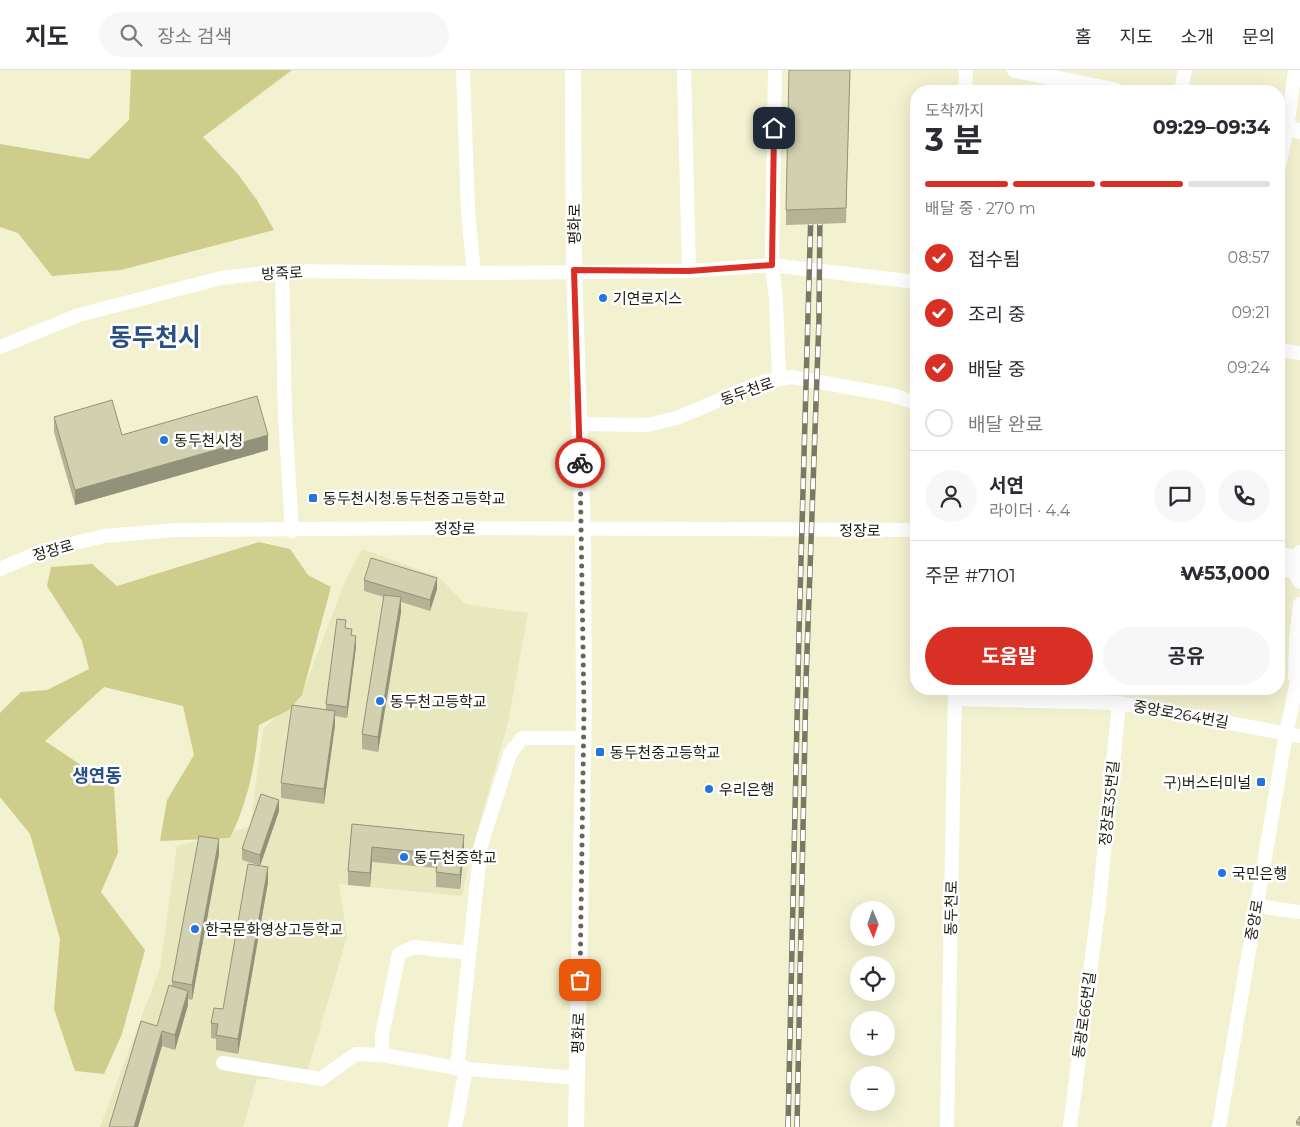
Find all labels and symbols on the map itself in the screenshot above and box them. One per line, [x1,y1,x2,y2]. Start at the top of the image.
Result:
pin [753,107,795,149]
street label: 평화로 [565,203,584,245]
street label: 방죽로 [261,262,303,284]
place label: 기연로지스 [613,289,682,308]
marker: 기연로지스 [597,292,609,304]
district label: 동두천시 [109,322,201,352]
street label: 동두천로 [718,373,776,409]
place label: 동두천시청 [174,431,243,450]
marker: 동두천시청 [158,434,170,446]
courier [555,438,605,488]
place label: 동두천시청.동두천중고등학교 [323,489,506,508]
marker: 동두천시청.동두천중고등학교 [307,492,319,504]
street label: 정장로 [434,519,476,538]
street label: 정장로 [839,521,881,540]
street label: 정장로 [30,535,76,565]
place label: 동두천고등학교 [390,692,487,711]
marker: 동두천고등학교 [374,695,386,707]
street label: 중앙로264번길 [1132,696,1230,732]
place label: 동두천중고등학교 [610,743,720,762]
marker: 동두천중고등학교 [594,746,606,758]
street label: 정장로35번길 [1095,759,1123,847]
district label: 생연동 [72,765,122,787]
place label: 구)버스터미널 [1163,773,1251,792]
marker: 구)버스터미널 [1255,776,1267,788]
place label: 우리은행 [719,780,774,799]
marker: 우리은행 [703,783,715,795]
place label: 동두천중학교 [414,848,497,867]
marker: 동두천중학교 [398,851,410,863]
place label: 국민은행 [1232,864,1287,883]
marker: 국민은행 [1216,867,1228,879]
street label: 동두천로 [941,880,961,936]
street label: 중앙로 [1241,898,1267,942]
north arrow [850,901,895,946]
place label: 한국문화영상고등학교 [205,920,343,939]
marker: 한국문화영상고등학교 [189,923,201,935]
pin [559,959,601,1001]
street label: 동광로66번길 [1069,970,1099,1060]
street label: 평화로 [568,1012,588,1054]

